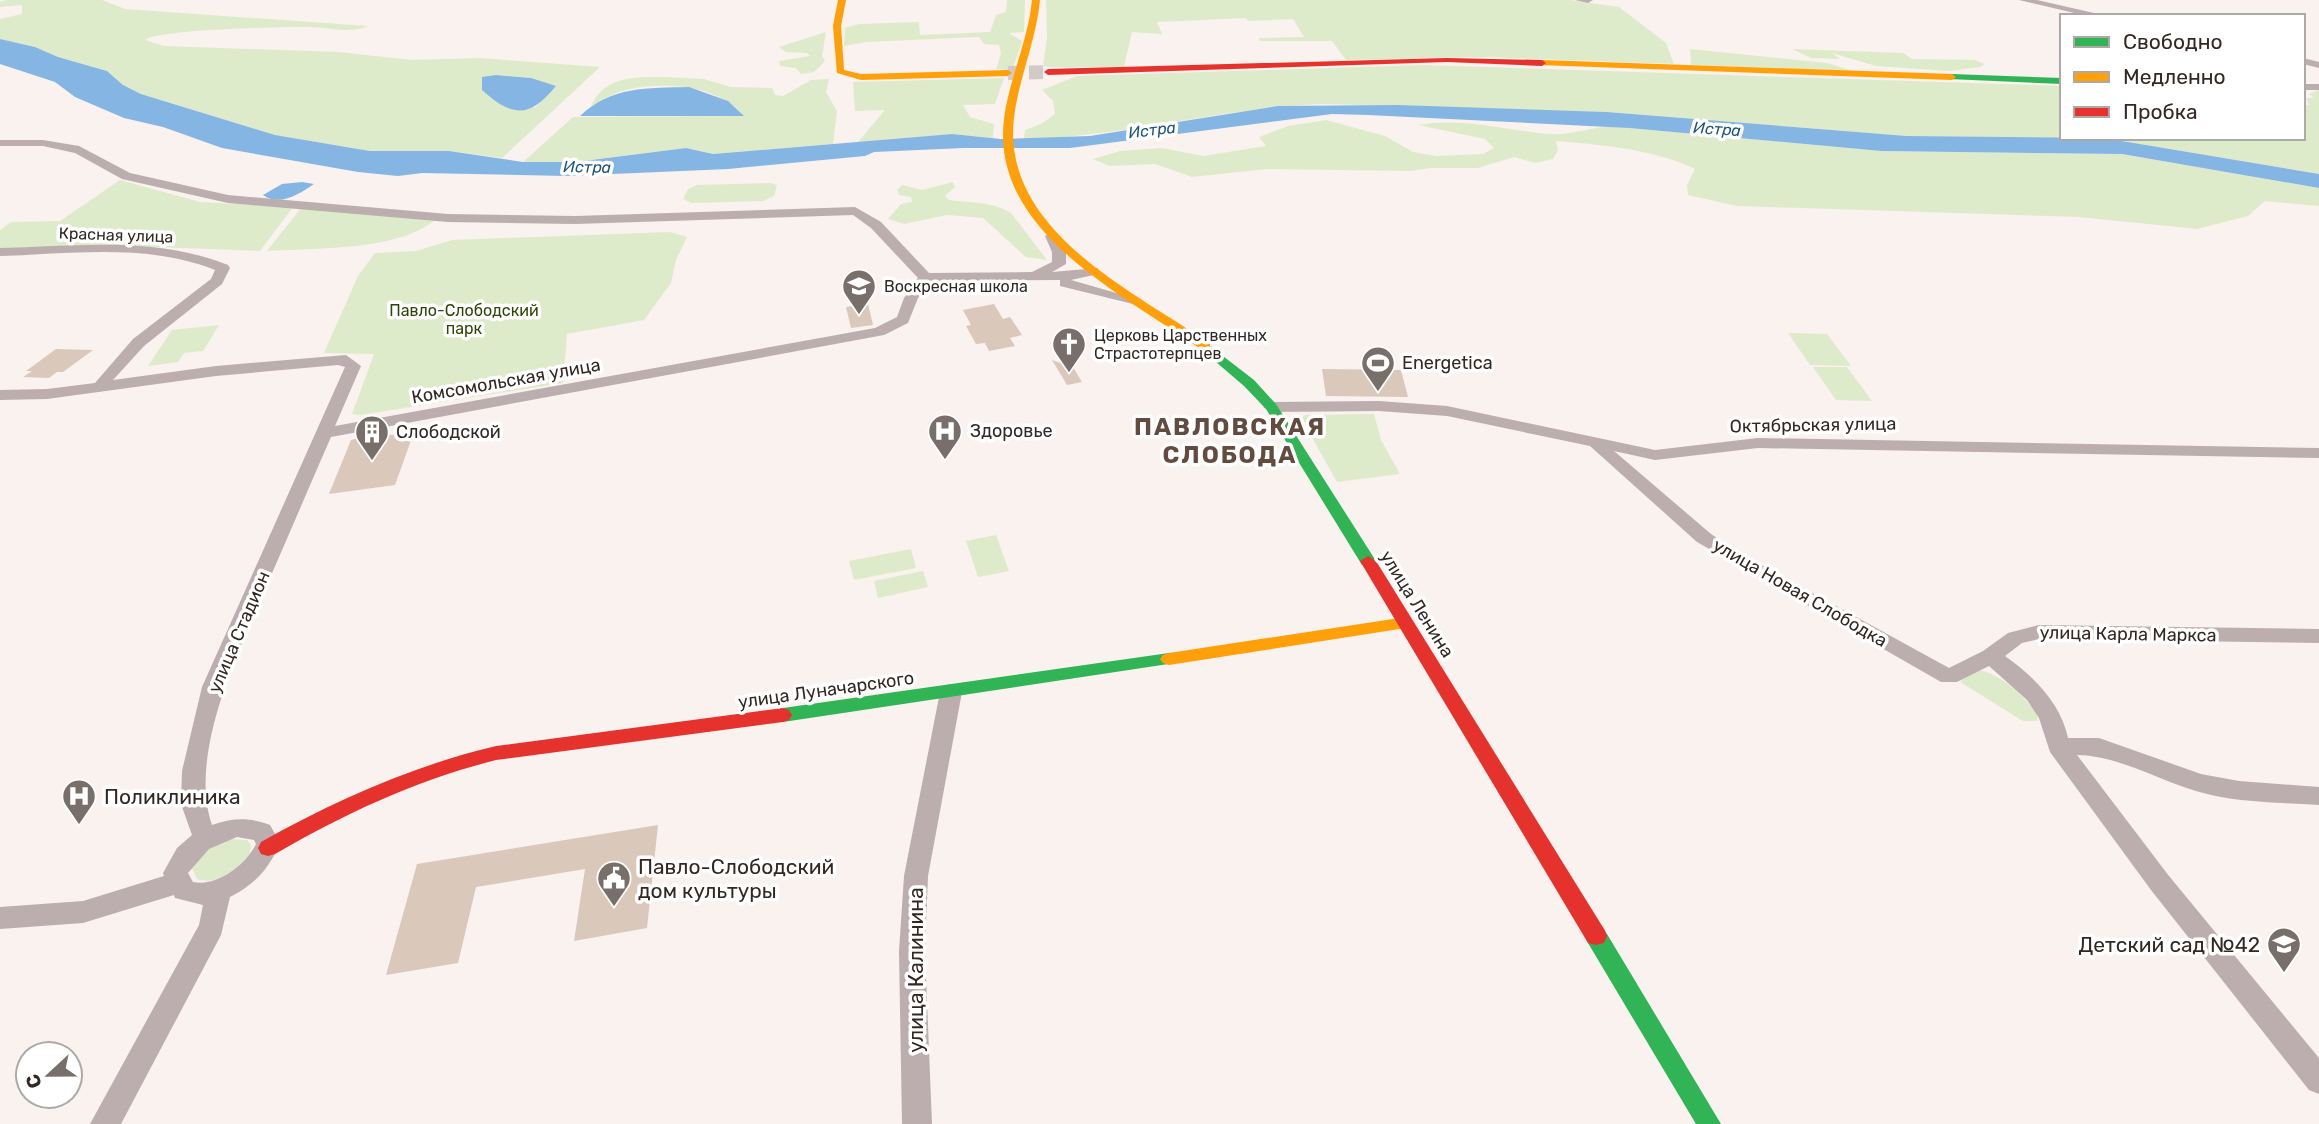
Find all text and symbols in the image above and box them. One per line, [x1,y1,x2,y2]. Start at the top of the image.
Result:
legend [2060,14,2305,140]
text: Свободно [2123,29,2223,54]
text: Медленно [2123,64,2226,89]
text: Пробка [2123,99,2198,124]
water label: Истра [1127,118,1177,142]
water label: Истра [1692,118,1742,140]
water label: Истра [563,157,611,177]
street label: Красная улица [58,224,174,246]
school or university icon: Воскресная школа [840,267,878,316]
place label: Воскресная школа [884,277,1028,296]
park label: Павло-Слободский парк [389,301,539,338]
church icon: Церковь Царственных Страстотерпцев [1050,325,1088,374]
place label: Церковь Царственных Страстотерпцев [1094,326,1267,363]
sports icon: Energetica [1359,344,1397,393]
place label: Energetica [1402,352,1493,374]
street label: Комсомольская улица [410,354,602,408]
hospital icon: Здоровье [926,412,964,461]
building icon: Слободской [353,413,391,462]
district label: ПАВЛОВСКАЯ СЛОБОДА [1134,413,1326,469]
street label: Октябрьская улица [1730,413,1896,437]
place label: Здоровье [970,420,1053,442]
place label: Слободской [396,421,501,443]
street label: улица Новая Слободка [1709,534,1891,652]
street label: улица Ленина [1375,547,1459,661]
street label: улица Стадион [203,568,275,696]
street label: улица Карла Маркса [2039,621,2217,647]
street label: улица Луначарского [737,667,915,713]
hospital icon: Поликлиника [60,777,98,826]
place label: Поликлиника [104,784,240,809]
place label: Павло-Слободский дом культуры [638,854,834,903]
public building icon: Павло-Слободский дом культуры [595,859,633,908]
street label: улица Калинина [903,887,928,1053]
school or university icon: Детский сад №42 [2265,925,2303,974]
place label: Детский сад №42 [2078,932,2260,957]
north arrow [14,1040,84,1110]
text: С [21,1071,47,1092]

